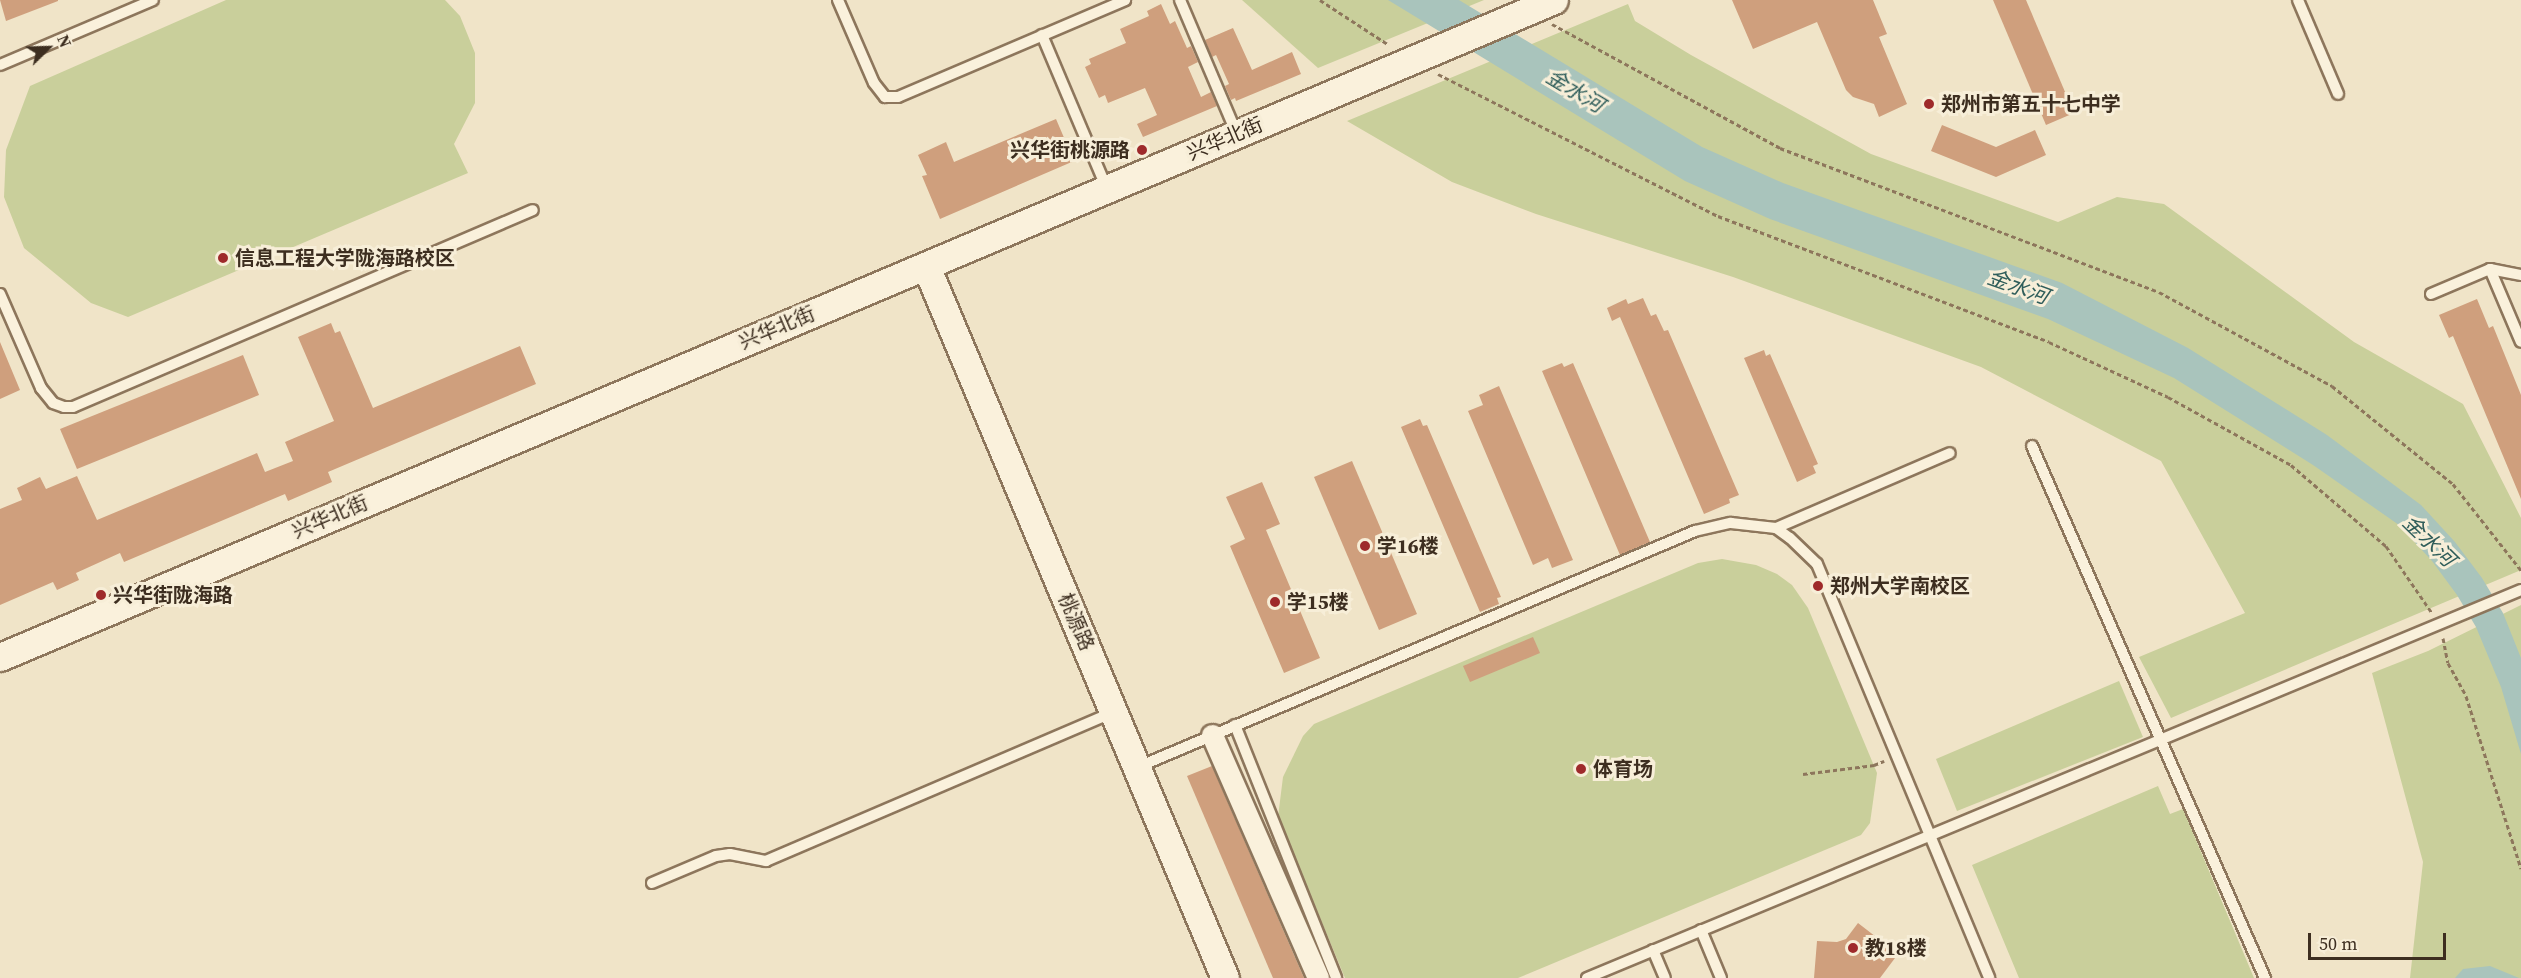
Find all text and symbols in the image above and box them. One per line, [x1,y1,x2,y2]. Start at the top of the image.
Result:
north arrow [18,18,78,78]
text: N [52,31,77,51]
water label: 金水河 [1542,64,1608,118]
place label: 郑州市第五十七中学 [1941,92,2121,116]
marker: 郑州市第五十七中学 [1922,97,1936,111]
street label: 兴华北街 [1183,112,1267,166]
place label: 兴华街桃源路 [1010,138,1130,162]
marker: 兴华街桃源路 [1135,143,1149,157]
place label: 信息工程大学陇海路校区 [235,246,455,270]
marker: 信息工程大学陇海路校区 [216,251,230,265]
water label: 金水河 [1984,264,2052,310]
street label: 兴华北街 [735,301,819,355]
street label: 兴华北街 [288,490,372,544]
water label: 金水河 [2398,510,2460,572]
place label: 学16楼 [1377,534,1439,558]
marker: 学16楼 [1358,539,1372,553]
place label: 郑州大学南校区 [1830,574,1970,598]
marker: 郑州大学南校区 [1811,579,1825,593]
place label: 兴华街陇海路 [113,583,233,607]
marker: 兴华街陇海路 [94,588,108,602]
street label: 桃源路 [1053,590,1099,654]
place label: 学15楼 [1287,590,1349,614]
marker: 学15楼 [1268,595,1282,609]
place label: 体育场 [1593,757,1653,781]
marker: 体育场 [1574,762,1588,776]
scale bar [2311,921,2449,959]
text: 50 m [2319,931,2357,956]
place label: 教18楼 [1865,936,1927,960]
marker: 教18楼 [1846,941,1860,955]

